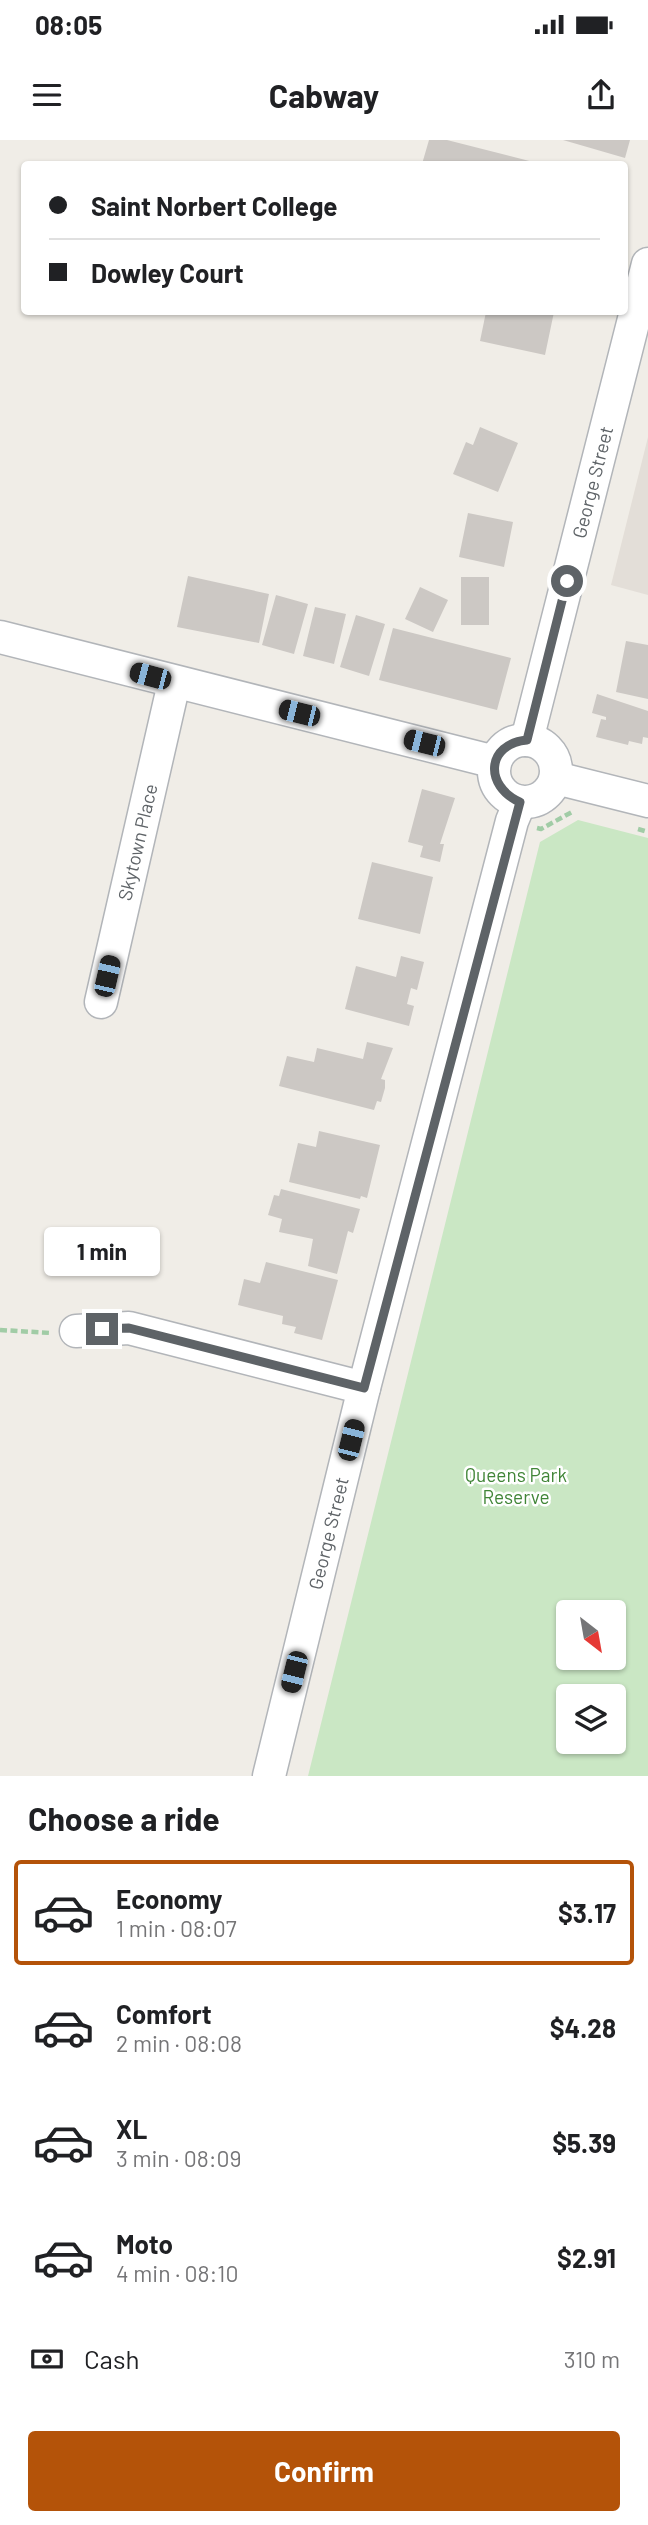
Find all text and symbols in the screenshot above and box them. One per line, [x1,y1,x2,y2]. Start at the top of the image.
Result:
text: 08:05 [35,9,102,40]
icon: menu [28,76,66,114]
text: Cabway [269,76,379,114]
icon: share [582,76,620,114]
text: Saint Norbert College [91,190,338,221]
text: Dowley Court [91,257,244,288]
street label: George Street [567,424,617,541]
route start [551,565,583,597]
car [127,660,174,692]
car [277,698,322,728]
car [402,728,447,758]
street label: Skytown Place [113,781,162,903]
car [93,953,122,999]
callout: 1 min [44,1228,160,1276]
text: 1 min [77,1237,127,1265]
route end [86,1313,118,1345]
car [336,1417,367,1463]
park label: Queens Park Reserve [465,1463,567,1508]
street label: George Street [303,1475,353,1592]
north arrow [556,1600,626,1670]
map controls [556,1600,626,1754]
car [279,1649,310,1695]
button: layers [556,1684,626,1754]
text: Choose a ride [28,1799,220,1837]
icon: car [32,1881,95,1944]
text: Economy [116,1883,222,1914]
text: $3.17 [558,1897,616,1928]
text: 1 min · 08:07 [116,1914,237,1942]
icon: car [32,1996,95,2059]
text: Comfort [116,1998,212,2029]
text: $4.28 [550,2012,616,2043]
text: 2 min · 08:08 [116,2029,242,2057]
icon: car [32,2111,95,2174]
text: XL [116,2113,147,2144]
text: $5.39 [552,2127,616,2158]
text: 3 min · 08:09 [116,2144,242,2172]
icon: car [32,2226,95,2289]
text: Moto [116,2228,173,2259]
text: $2.91 [557,2242,616,2273]
text: 4 min · 08:10 [116,2259,238,2287]
icon: cash [28,2340,66,2378]
text: Cash [84,2343,139,2374]
text: 310 m [564,2345,620,2373]
button: Confirm [28,2431,620,2511]

